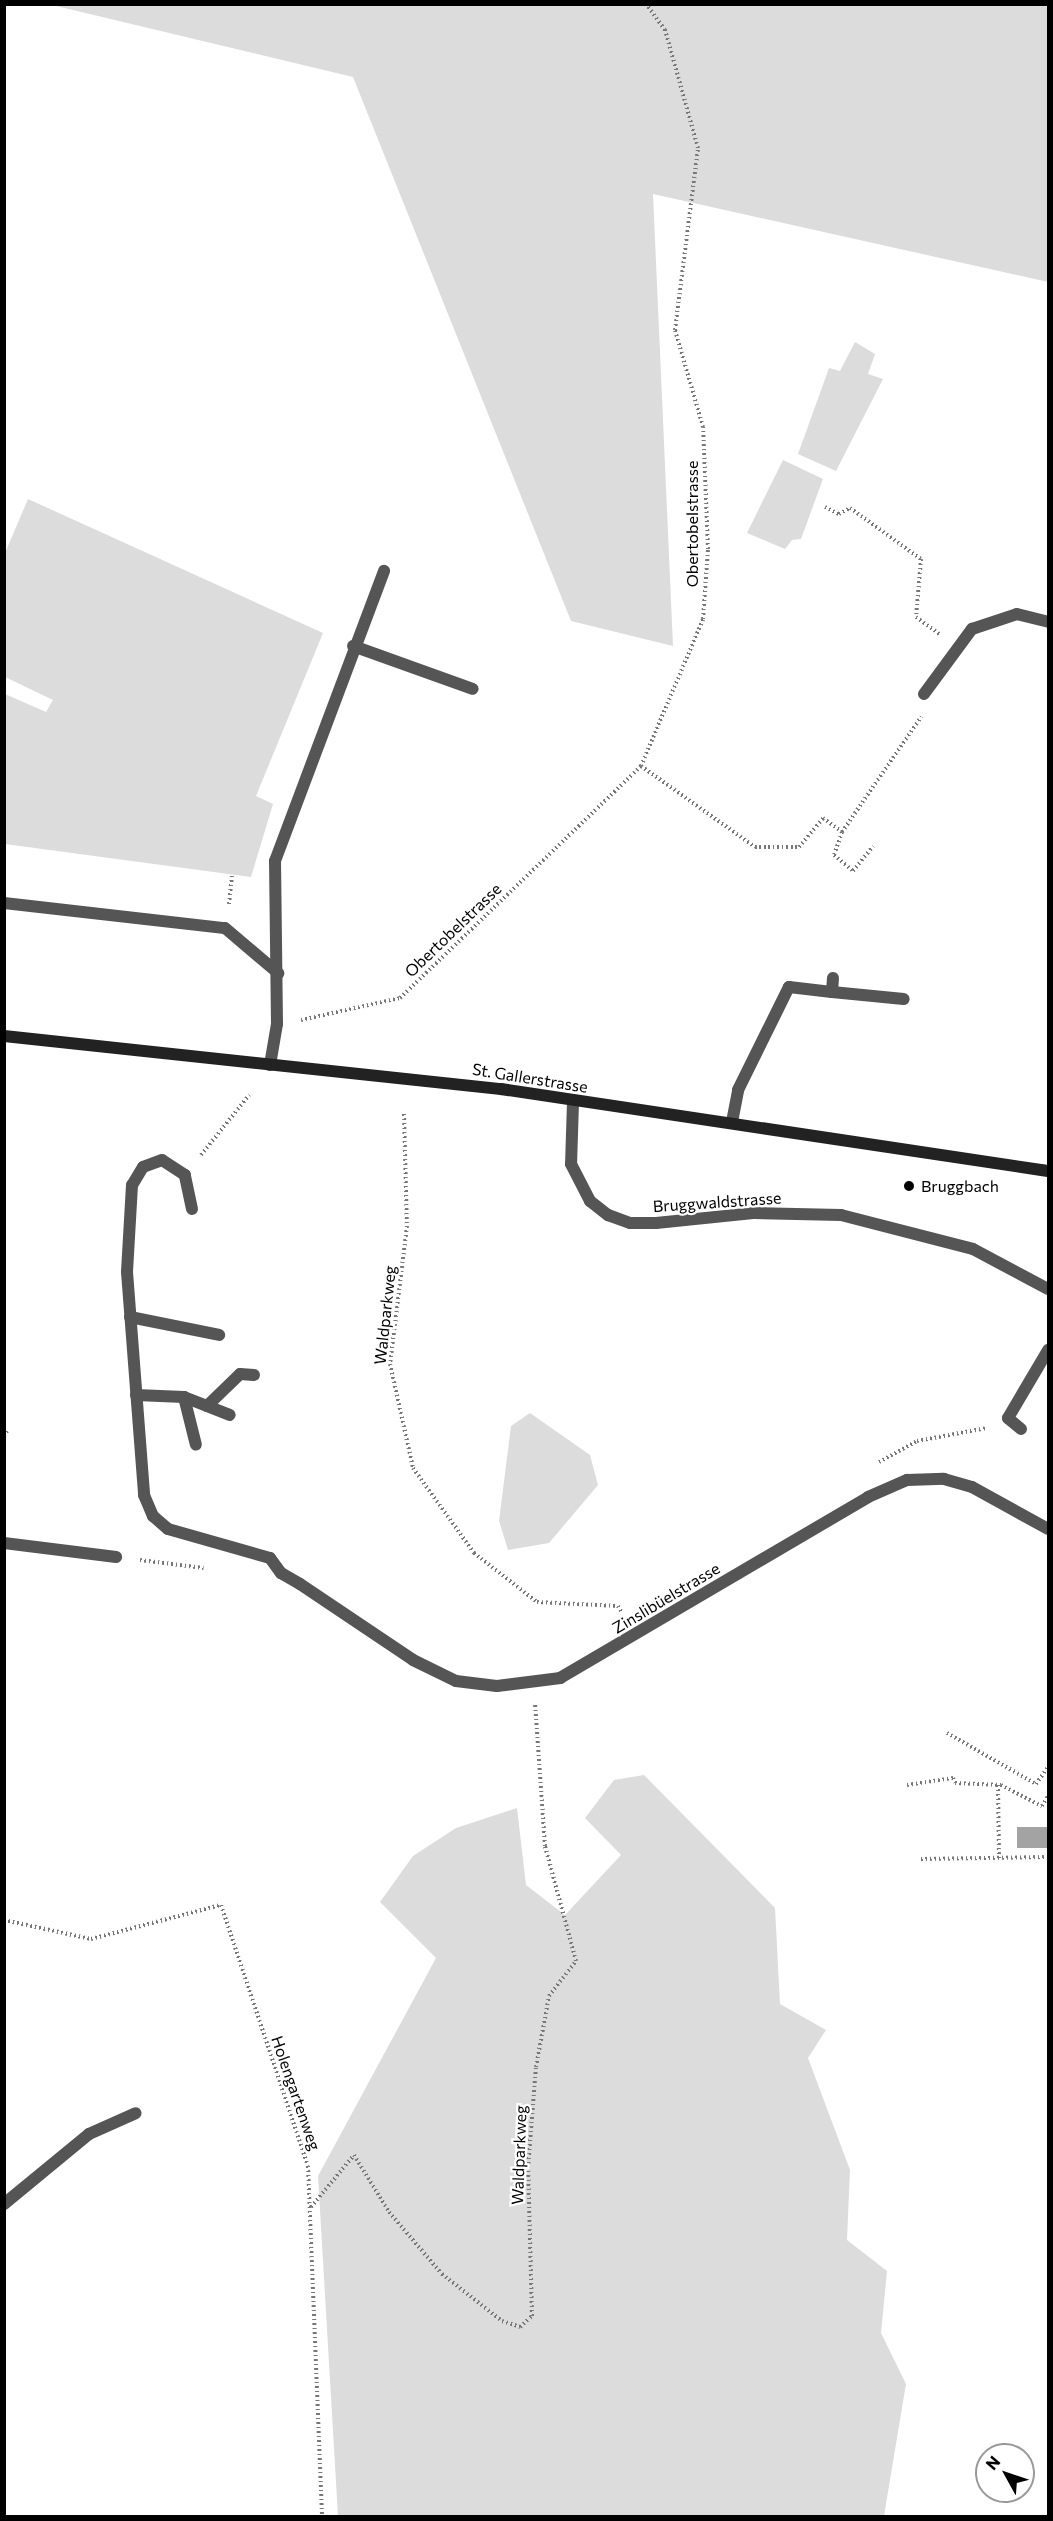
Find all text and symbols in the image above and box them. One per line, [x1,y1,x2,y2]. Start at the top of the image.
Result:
street label: Obertobelstrasse [682,461,702,587]
street label: Obertobelstrasse [401,879,505,981]
street label: St. Gallerstrasse [471,1059,589,1097]
place label: Bruggbach [921,1176,999,1196]
marker: Bruggbach [902,1179,916,1193]
street label: Bruggwaldstrasse [652,1188,782,1216]
street label: Waldparkweg [370,1264,400,1366]
street label: Zinslibüelstrasse [609,1558,723,1638]
street label: Holengartenweg [267,2033,325,2153]
street label: Waldparkweg [508,2105,530,2205]
north arrow [975,2443,1035,2503]
text: N [981,2452,1003,2473]

